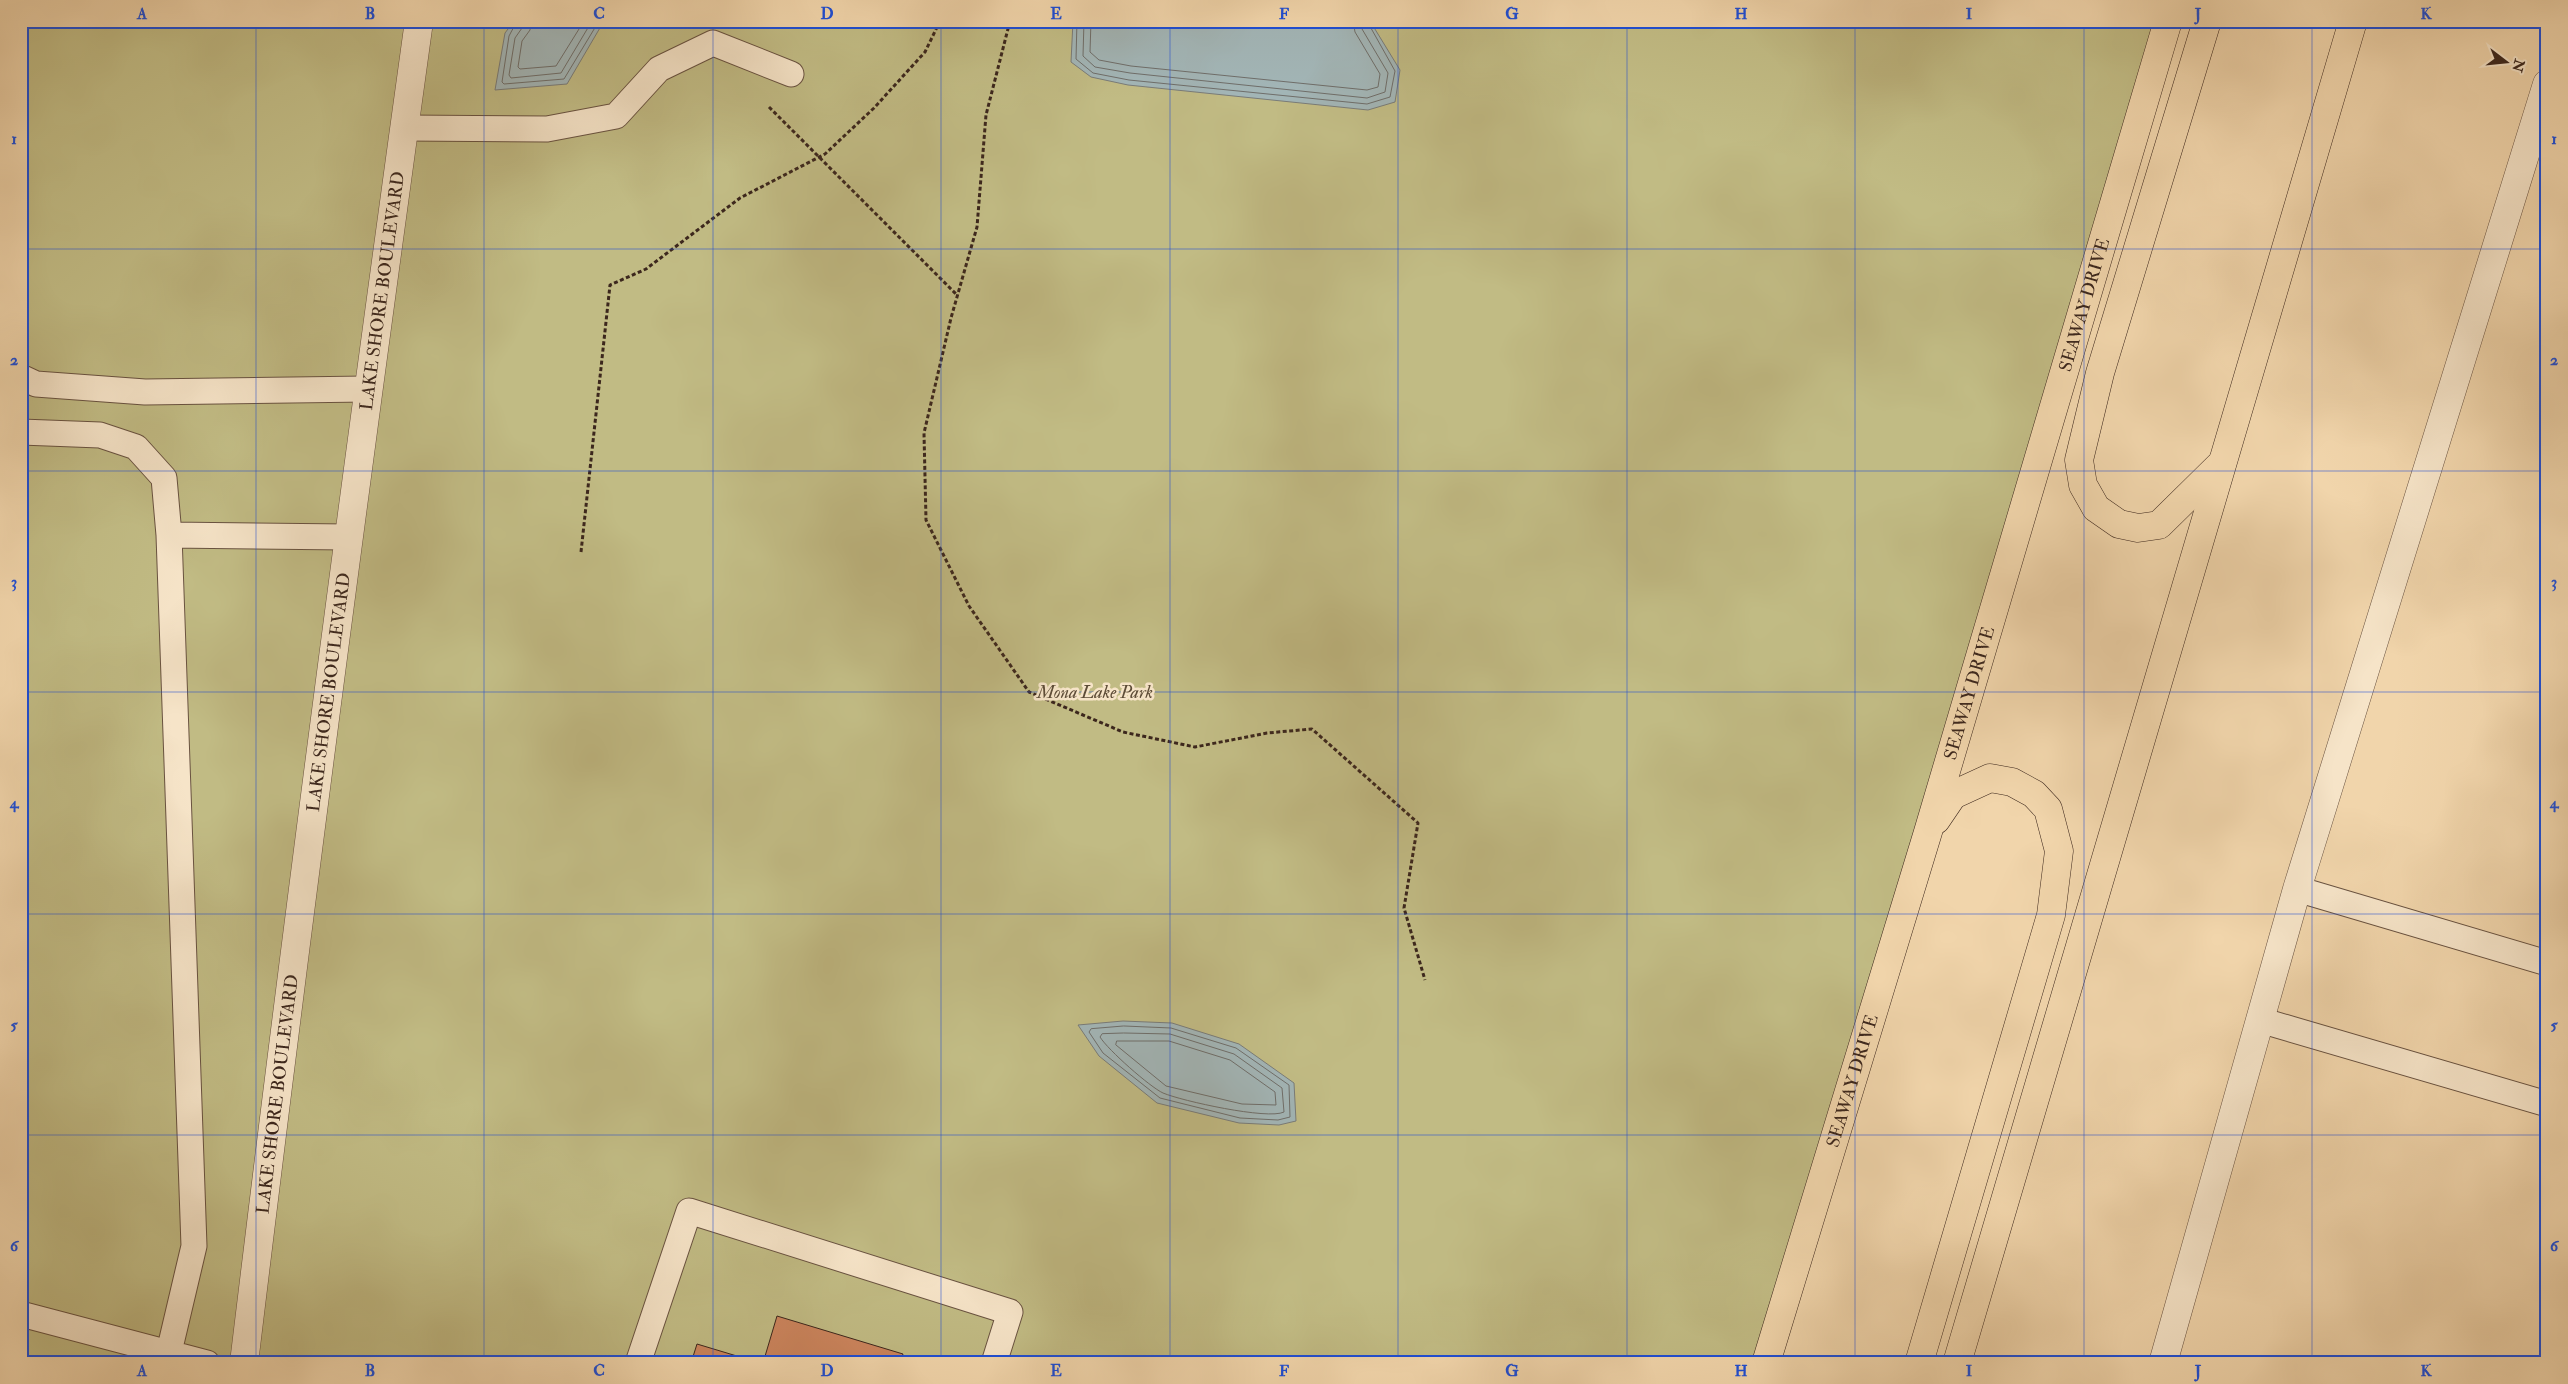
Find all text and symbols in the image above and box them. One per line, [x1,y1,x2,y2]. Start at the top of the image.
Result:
text: A [136,4,148,24]
text: B [365,4,375,24]
text: C [593,4,605,24]
text: D [820,4,834,24]
text: E [1050,4,1062,24]
text: F [1279,4,1289,24]
text: G [1505,4,1519,24]
text: H [1734,4,1748,24]
text: I [1966,4,1973,24]
text: J [2194,4,2202,25]
text: K [2420,4,2432,24]
north arrow [2480,38,2530,88]
text: N [2508,56,2528,74]
text: 1 [11,129,17,149]
text: 1 [2551,129,2557,149]
street label: LAKE SHORE BOULEVARD [355,170,410,412]
street label: SEAWAY DRIVE [2054,235,2115,374]
text: 2 [10,350,18,370]
text: 2 [2550,350,2558,370]
street label: LAKE SHORE BOULEVARD [302,571,356,813]
text: 3 [11,572,17,592]
text: 3 [2551,572,2557,592]
street label: SEAWAY DRIVE [1939,624,2000,763]
park label: Mona Lake Park [1036,681,1153,704]
text: 4 [9,793,20,813]
text: 4 [2549,793,2560,813]
street label: LAKE SHORE BOULEVARD [251,973,304,1215]
street label: SEAWAY DRIVE [1821,1012,1884,1150]
text: 5 [10,1015,18,1035]
text: 5 [2550,1015,2558,1035]
text: 6 [10,1236,20,1256]
text: 6 [2550,1236,2560,1256]
text: A [136,1361,148,1381]
text: B [365,1361,375,1381]
text: C [593,1361,605,1381]
text: D [820,1361,834,1381]
text: E [1050,1361,1062,1381]
text: F [1279,1361,1289,1381]
text: G [1505,1361,1519,1381]
text: H [1734,1361,1748,1381]
text: I [1966,1361,1973,1381]
text: J [2194,1361,2202,1382]
text: K [2420,1361,2432,1381]

